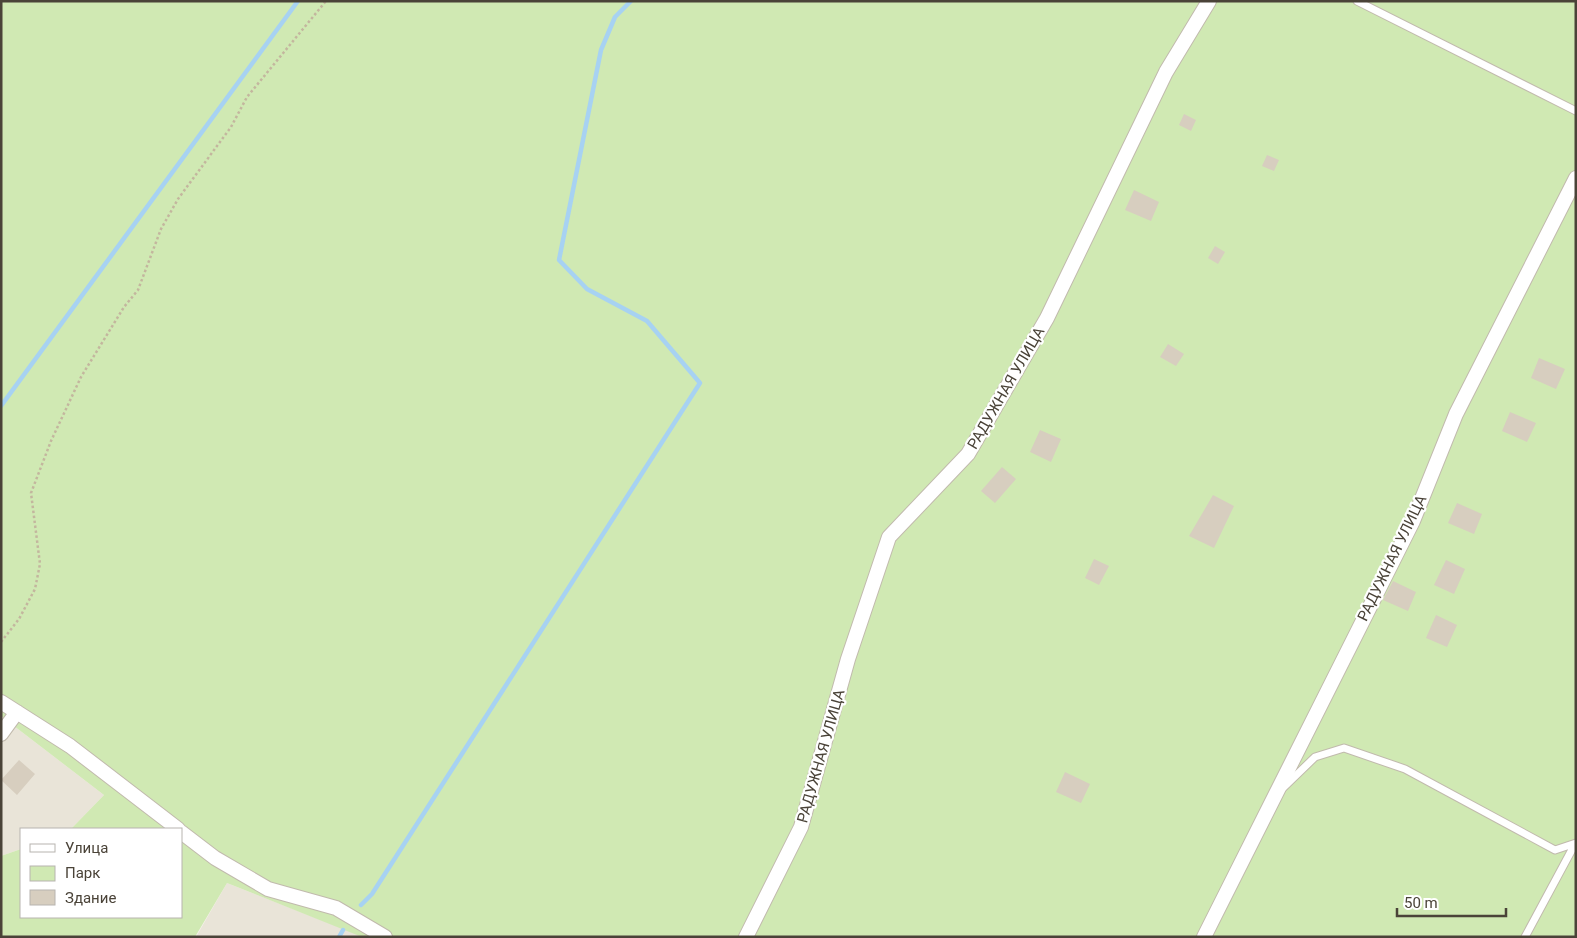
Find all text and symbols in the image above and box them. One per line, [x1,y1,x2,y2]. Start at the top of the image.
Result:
street label: РАДУЖНАЯ УЛИЦА [964,324,1048,452]
street label: РАДУЖНАЯ УЛИЦА [1354,492,1430,624]
street label: РАДУЖНАЯ УЛИЦА [793,687,849,825]
legend [20,828,182,918]
text: Улица [65,839,108,857]
text: Парк [65,864,100,882]
scale bar [1397,886,1506,918]
text: Здание [65,889,116,907]
text: 50 m [1404,894,1438,912]

